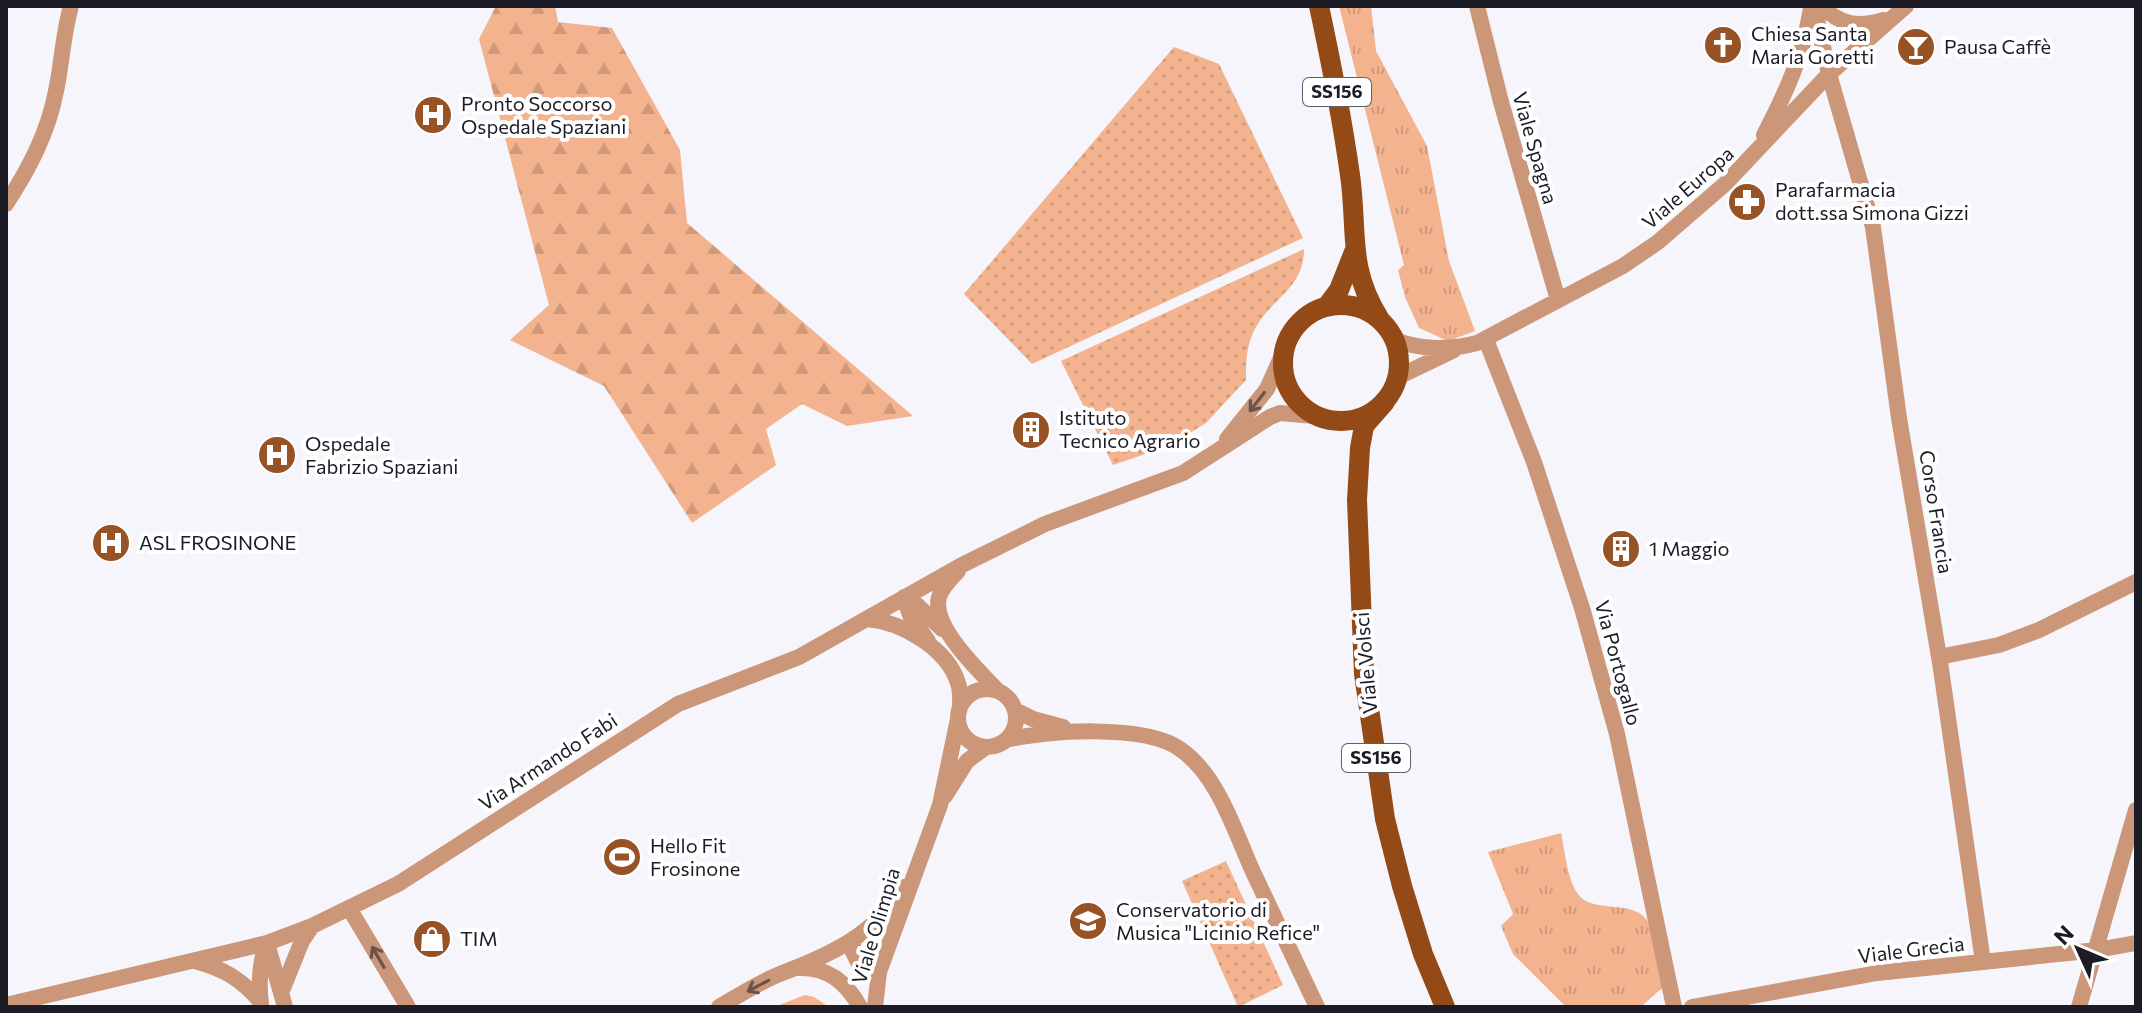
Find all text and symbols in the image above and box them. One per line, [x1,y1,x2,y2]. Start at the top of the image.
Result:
place label: Chiesa Santa Maria Goretti [1751,21,1874,68]
church icon: Chiesa Santa Maria Goretti [1702,24,1744,66]
bar icon: Pausa Caffè [1895,26,1937,68]
place label: Pausa Caffè [1944,34,2051,58]
road number: SS156 [1303,78,1371,106]
street label: Viale Spagna [1508,89,1563,207]
place label: Pronto Soccorso Ospedale Spaziani [461,91,626,138]
hospital icon: Pronto Soccorso Ospedale Spaziani [412,94,454,136]
street label: Viale Europa [1637,141,1738,234]
place label: Parafarmacia dott.ssa Simona Gizzi [1775,177,1969,224]
pharmacy icon: Parafarmacia dott.ssa Simona Gizzi [1726,181,1768,223]
one-way arrow [1249,391,1266,412]
place label: Istituto Tecnico Agrario [1059,405,1201,452]
building icon: Istituto Tecnico Agrario [1010,409,1052,451]
place label: Ospedale Fabrizio Spaziani [305,431,459,478]
hospital icon: Ospedale Fabrizio Spaziani [256,434,298,476]
street label: Corso Francia [1915,448,1959,575]
hospital icon: ASL FROSINONE [90,522,132,564]
building icon: 1 Maggio [1600,528,1642,570]
place label: ASL FROSINONE [139,530,296,554]
place label: 1 Maggio [1649,536,1730,560]
street label: Via Portogallo [1591,598,1647,728]
street label: Viale Volsci [1349,611,1381,715]
street label: Via Armando Fabi [474,707,621,815]
road number: SS156 [1342,744,1410,772]
place label: Hello Fit Frosinone [650,833,740,880]
sports icon: Hello Fit Frosinone [601,836,643,878]
street label: Viale Olimpia [846,865,904,987]
place label: Conservatorio di Musica "Licinio Refice" [1116,897,1320,944]
school or university icon: Conservatorio di Musica "Licinio Refice" [1067,900,1109,942]
north arrow [2038,909,2118,989]
shop icon: TIM [411,918,453,960]
text: N [2048,919,2079,950]
place label: TIM [460,926,498,950]
street label: Viale Grecia [1856,931,1966,967]
one-way arrow [370,946,386,969]
one-way arrow [746,979,770,994]

